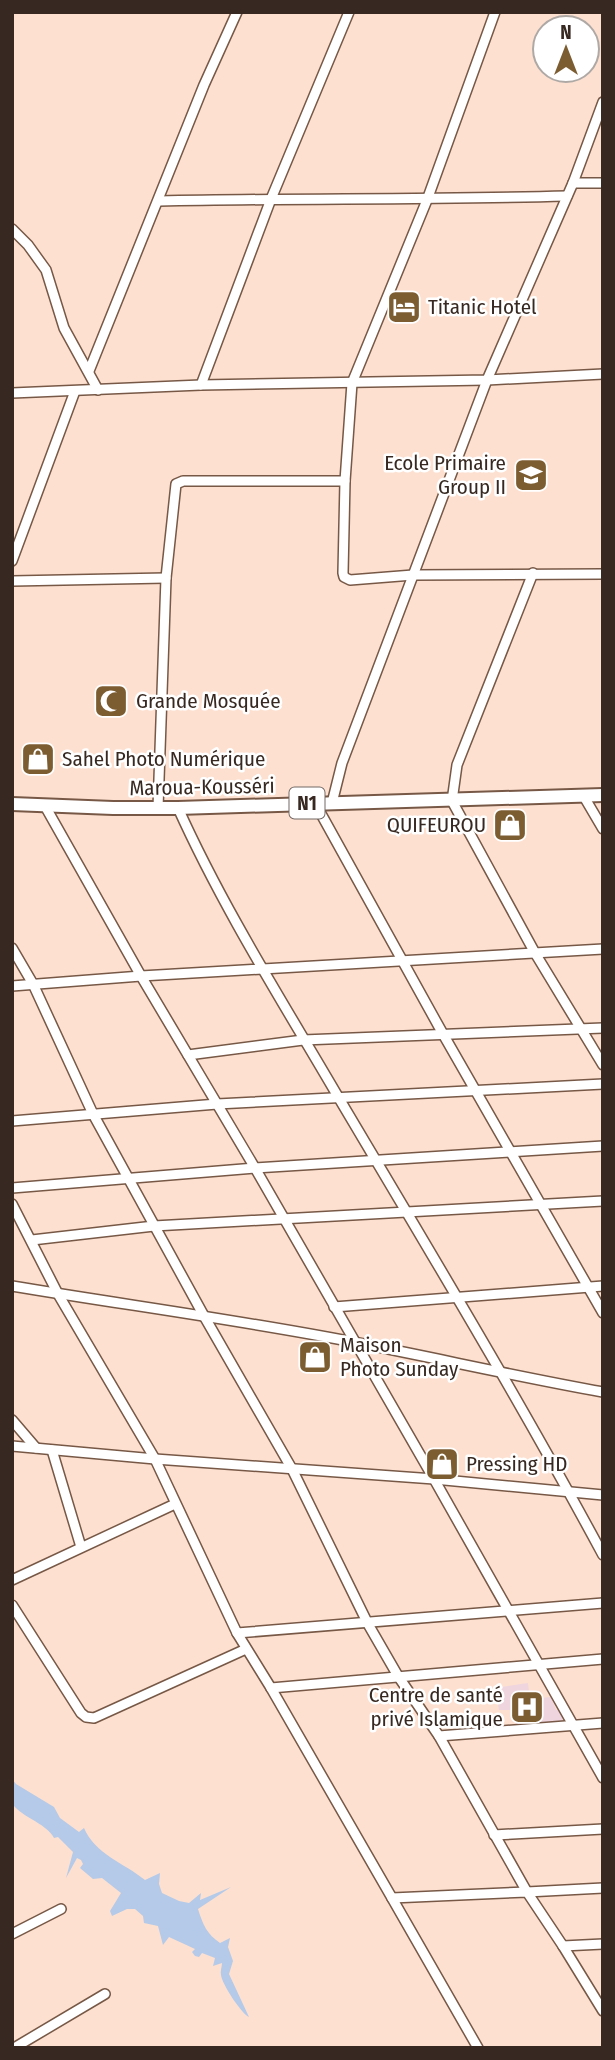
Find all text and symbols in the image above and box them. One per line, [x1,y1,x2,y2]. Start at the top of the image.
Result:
north arrow [531,14,601,84]
text: N [560,21,572,44]
hotel icon: Titanic Hotel [385,288,423,326]
place label: Titanic Hotel [428,294,537,320]
place label: Ecole Primaire Group II [384,450,506,500]
school or university icon: Ecole Primaire Group II [512,456,550,494]
mosque icon: Grande Mosquée [92,682,130,720]
place label: Grande Mosquée [136,688,281,714]
shop icon: Sahel Photo Numérique [19,740,57,778]
place label: Sahel Photo Numérique [62,746,265,772]
street label: Maroua-Kousséri [129,773,275,801]
road number: N1 [290,788,324,818]
shop icon: QUIFEUROU [491,806,529,844]
place label: QUIFEUROU [387,812,486,838]
place label: Maison Photo Sunday [340,1332,459,1382]
shop icon: Maison Photo Sunday [296,1338,334,1376]
shop icon: Pressing HD [423,1445,461,1483]
place label: Pressing HD [466,1451,568,1477]
place label: Centre de santé privé Islamique [369,1682,503,1732]
hospital icon: Centre de santé privé Islamique [508,1688,546,1726]

